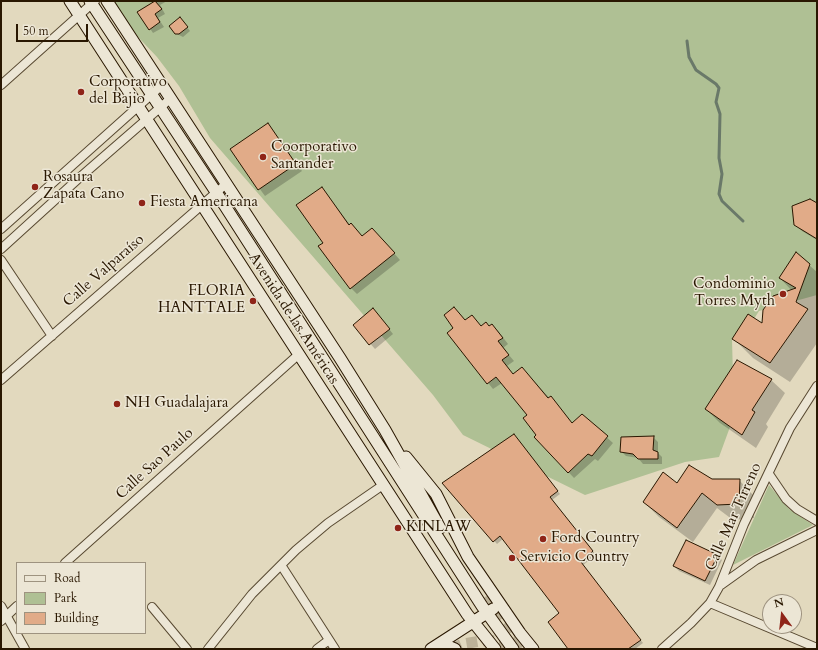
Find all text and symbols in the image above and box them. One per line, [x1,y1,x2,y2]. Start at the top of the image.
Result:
scale bar [18,16,90,42]
text: 50 m [23,23,49,39]
place label: Corporativo del Bajio [89,74,167,109]
marker: Corporativo del Bajio [76,87,86,97]
place label: Coorporativo Santander [271,139,357,174]
marker: Coorporativo Santander [258,152,268,162]
place label: Rosaura Zapata Cano [43,169,124,204]
marker: Rosaura Zapata Cano [30,182,40,192]
place label: Fiesta Americana [150,194,258,212]
marker: Fiesta Americana [137,198,147,208]
street label: Calle Valparaíso [60,231,148,311]
street label: Avenida de las Américas [244,250,342,388]
place label: Condominio Torres Myth [693,276,775,311]
place label: FLORIA HANTTALE [158,283,245,318]
marker: Condominio Torres Myth [778,289,788,299]
marker: FLORIA HANTTALE [248,296,258,306]
place label: NH Guadalajara [125,395,228,413]
marker: NH Guadalajara [112,399,122,409]
street label: Calle Sao Paulo [113,425,197,503]
street label: Calle Mar Tirreno [702,460,766,574]
place label: KINLAW [406,519,471,537]
marker: KINLAW [393,523,403,533]
place label: Ford Country [551,530,640,548]
marker: Ford Country [538,534,548,544]
place label: Servicio Country [520,549,629,567]
marker: Servicio Country [507,553,517,563]
legend [16,562,146,634]
text: Road [54,570,80,586]
text: Park [54,590,77,606]
north arrow [762,594,802,634]
text: N [772,594,786,611]
text: Building [54,610,98,626]

